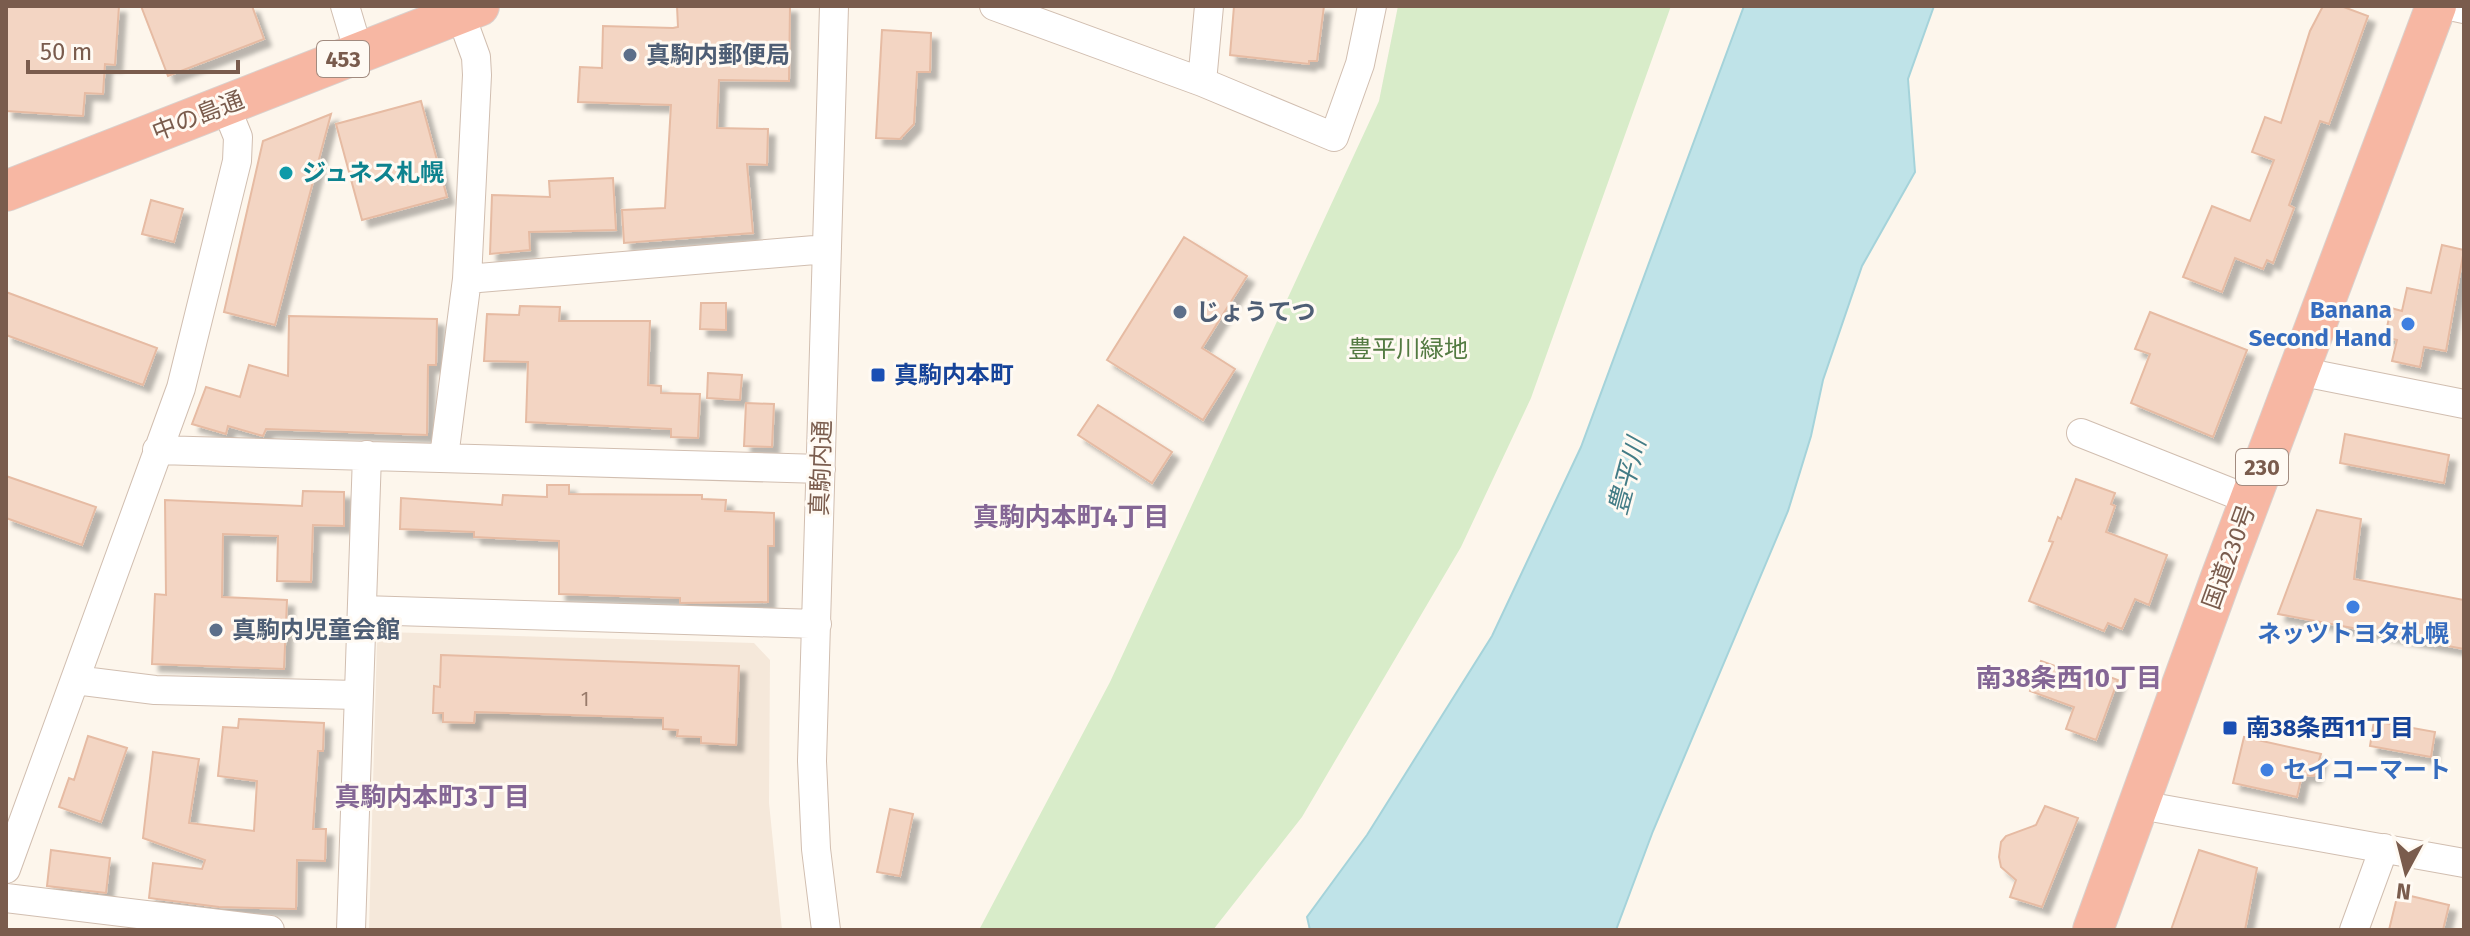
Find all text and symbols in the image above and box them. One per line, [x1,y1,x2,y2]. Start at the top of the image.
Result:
scale bar [28,24,238,74]
text: 50 m [40,38,92,66]
road number: 453 [317,41,369,77]
place label: 真駒内郵便局 [646,41,790,69]
marker: 真駒内郵便局 [621,46,639,64]
street label: 中の島通 [148,86,248,146]
place label: ジュネス札幌 [302,159,444,187]
marker: ジュネス札幌 [277,164,295,182]
place label: Banana Second Hand [2249,296,2392,352]
place label: じょうてつ [1196,298,1316,326]
marker: じょうてつ [1171,303,1189,321]
marker: Banana Second Hand [2399,315,2417,333]
park label: 豊平川緑地 [1348,335,1468,363]
place label: 真駒内本町 [894,361,1014,389]
marker: 真駒内本町 [869,366,887,384]
street label: 真駒内通 [805,420,837,516]
water label: 豊平川 [1602,432,1653,518]
road number: 230 [2236,449,2288,485]
street label: 国道230号 [2197,501,2261,613]
district label: 真駒内本町4丁目 [973,502,1169,533]
marker: ネッツトヨタ札幌 [2344,598,2362,616]
place label: 真駒内児童会館 [232,616,400,644]
place label: ネッツトヨタ札幌 [2257,620,2449,648]
marker: 真駒内児童会館 [207,621,225,639]
district label: 南38条西10丁目 [1976,663,2162,694]
house number: 1 [581,687,589,711]
place label: 南38条西11丁目 [2246,714,2414,742]
marker: 南38条西11丁目 [2221,719,2239,737]
place label: セイコーマート [2283,756,2451,784]
marker: セイコーマート [2258,761,2276,779]
district label: 真駒内本町3丁目 [334,782,530,813]
north arrow [2366,832,2446,912]
text: N [2395,877,2413,906]

